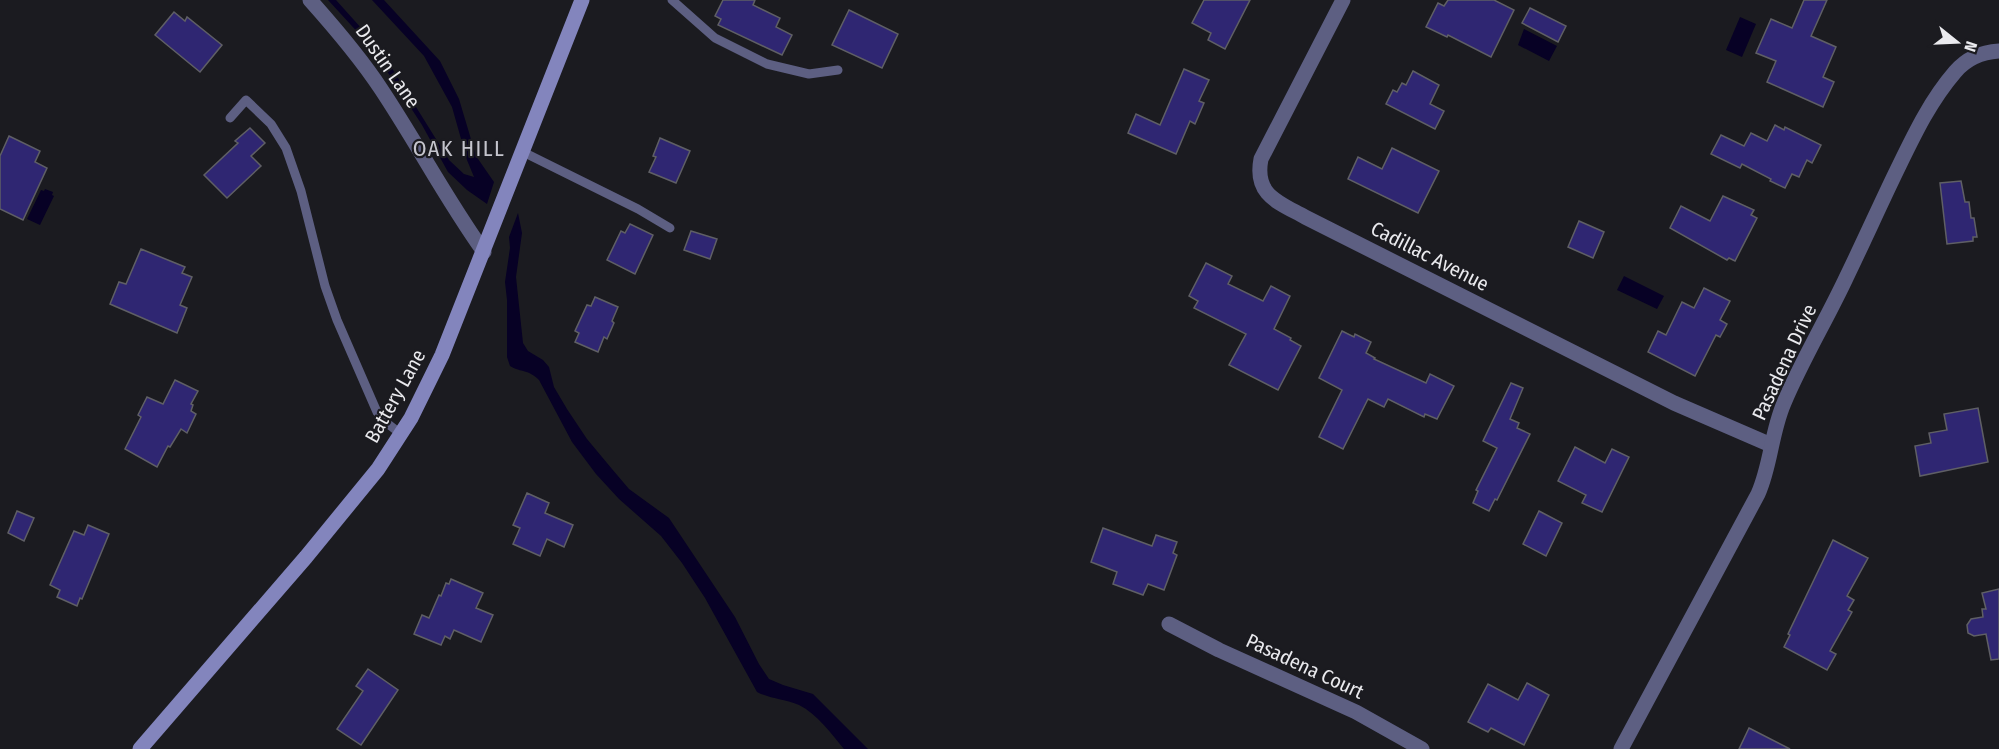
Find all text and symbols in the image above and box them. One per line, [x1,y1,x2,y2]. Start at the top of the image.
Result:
north arrow [1927,12,1987,72]
street label: Dustin Lane [351,20,425,112]
text: N [1960,39,1981,54]
district label: OAK HILL [413,135,505,162]
street label: Cadillac Avenue [1367,216,1493,296]
street label: Pasadena Drive [1747,300,1821,424]
street label: Battery Lane [360,345,430,447]
street label: Pasadena Court [1242,628,1368,704]

